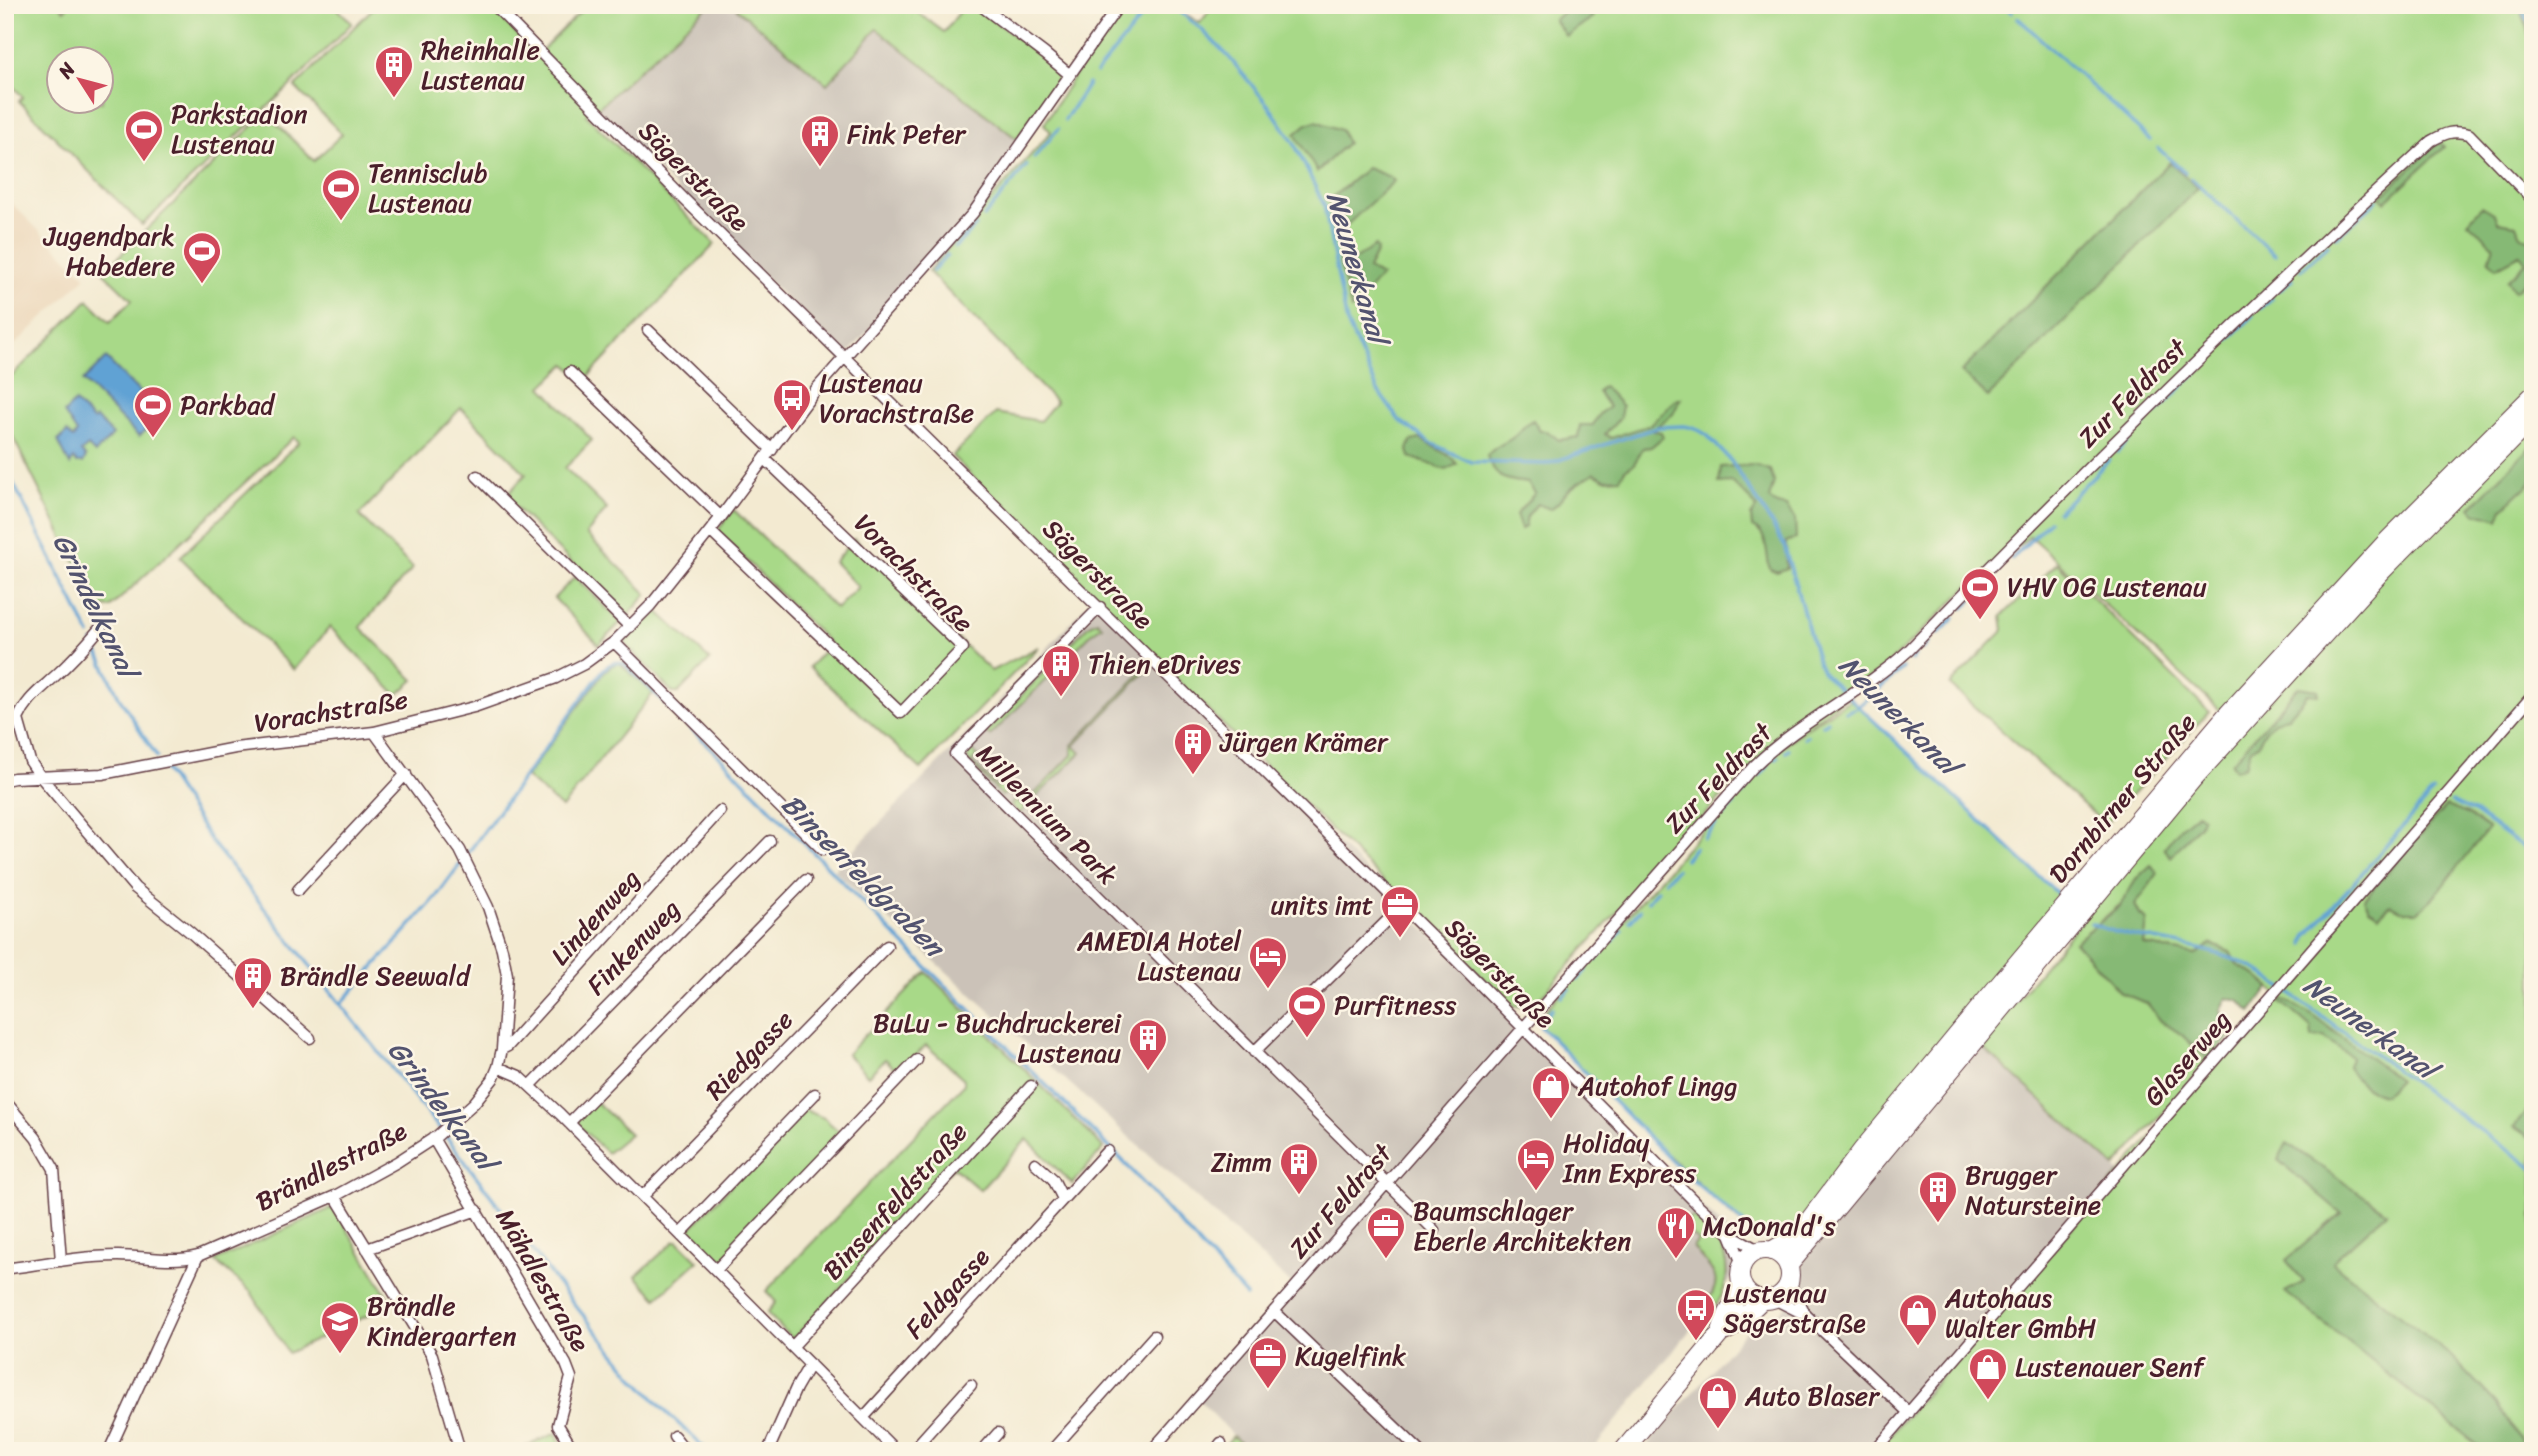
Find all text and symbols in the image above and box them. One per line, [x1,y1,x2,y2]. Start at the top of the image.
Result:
place label: Rheinhalle Lustenau [421,27,540,103]
building icon: Rheinhalle Lustenau [373,44,415,99]
north arrow [46,46,116,116]
text: N [49,55,84,86]
place label: Parkstadion Lustenau [171,91,308,167]
sports icon: Parkstadion Lustenau [123,108,165,163]
street label: Sägerstraße [627,109,761,243]
place label: Fink Peter [847,111,967,157]
building icon: Fink Peter [799,113,841,168]
place label: Tennisclub Lustenau [368,150,488,226]
sports icon: Tennisclub Lustenau [320,167,362,222]
water label: Neunerkanal [1312,186,1404,354]
place label: Jugendpark Habedere [42,213,175,289]
sports icon: Jugendpark Habedere [181,230,223,285]
street label: Zur Feldrast [2066,326,2199,459]
place label: Lustenau Vorachstraße [819,360,974,436]
bus stop icon: Lustenau Vorachstraße [771,377,813,432]
place label: Parkbad [180,382,276,428]
sports icon: Parkbad [132,384,174,439]
street label: Vorachstraße [843,502,985,644]
street label: Sägerstraße [1031,507,1165,641]
water label: Grindelkanal [39,525,154,691]
place label: VHV OG Lustenau [2007,564,2207,610]
sports icon: VHV OG Lustenau [1959,566,2001,621]
place label: Thien eDrives [1088,641,1241,687]
building icon: Thien eDrives [1040,643,1082,698]
water label: Neunerkanal [1827,643,1975,791]
street label: Vorachstraße [251,676,411,746]
street label: Dornbirner Straße [2036,702,2208,894]
street label: Zur Feldrast [1653,710,1784,844]
place label: Jürgen Krämer [1219,719,1389,765]
building icon: Jürgen Krämer [1172,721,1214,776]
street label: Millennium Park [965,732,1129,896]
water label: Binsenfeldgraben [769,781,959,971]
street label: Lindenweg [538,858,652,976]
place label: units imt [1271,882,1373,928]
office icon: units imt [1379,884,1421,939]
street label: Finkenweg [575,888,691,1006]
street label: Sägerstraße [1433,906,1567,1040]
place label: AMEDIA Hotel Lustenau [1076,918,1242,994]
hotel icon: AMEDIA Hotel Lustenau [1247,935,1289,990]
place label: Brändle Seewald [280,953,472,999]
building icon: Brändle Seewald [232,955,274,1010]
water label: Neunerkanal [2293,962,2452,1096]
place label: Purfitness [1334,982,1456,1028]
sports icon: Purfitness [1286,984,1328,1039]
street label: Riedgasse [693,999,805,1111]
street label: Glaserweg [2131,999,2243,1117]
place label: BuLu - Buchdruckerei Lustenau [873,1000,1122,1076]
building icon: BuLu - Buchdruckerei Lustenau [1127,1017,1169,1072]
water label: Grindelkanal [375,1029,513,1186]
place label: Autohof Lingg [1577,1063,1738,1109]
shop icon: Autohof Lingg [1530,1065,1572,1120]
street label: Brändlestraße [247,1108,415,1224]
street label: Binsenfeldstraße [811,1111,979,1291]
place label: Holiday Inn Express [1562,1120,1697,1196]
street label: Zur Feldrast [1277,1132,1404,1269]
hotel icon: Holiday Inn Express [1515,1137,1557,1192]
place label: Zimm [1211,1139,1272,1185]
building icon: Zimm [1278,1141,1320,1196]
place label: Brugger Natursteine [1965,1152,2101,1228]
building icon: Brugger Natursteine [1917,1169,1959,1224]
place label: Baumschlager Eberle Architekten [1413,1188,1631,1264]
street label: Mähdlestraße [483,1199,603,1361]
place label: McDonald's [1703,1203,1836,1249]
office icon: Baumschlager Eberle Architekten [1365,1205,1407,1260]
restaurant icon: McDonald's [1655,1205,1697,1260]
street label: Feldgasse [893,1236,1002,1350]
place label: Lustenau Sägerstraße [1723,1270,1866,1346]
place label: Autohaus Walter GmbH [1944,1275,2097,1351]
place label: Brändle Kindergarten [367,1283,516,1359]
bus stop icon: Lustenau Sägerstraße [1675,1287,1717,1342]
shop icon: Autohaus Walter GmbH [1897,1292,1939,1347]
school or university icon: Brändle Kindergarten [319,1300,361,1355]
place label: Kugelfink [1295,1333,1406,1379]
office icon: Kugelfink [1247,1335,1289,1390]
place label: Lustenauer Senf [2015,1344,2206,1390]
shop icon: Lustenauer Senf [1967,1346,2009,1401]
place label: Auto Blaser [1744,1373,1880,1419]
shop icon: Auto Blaser [1697,1375,1739,1430]

